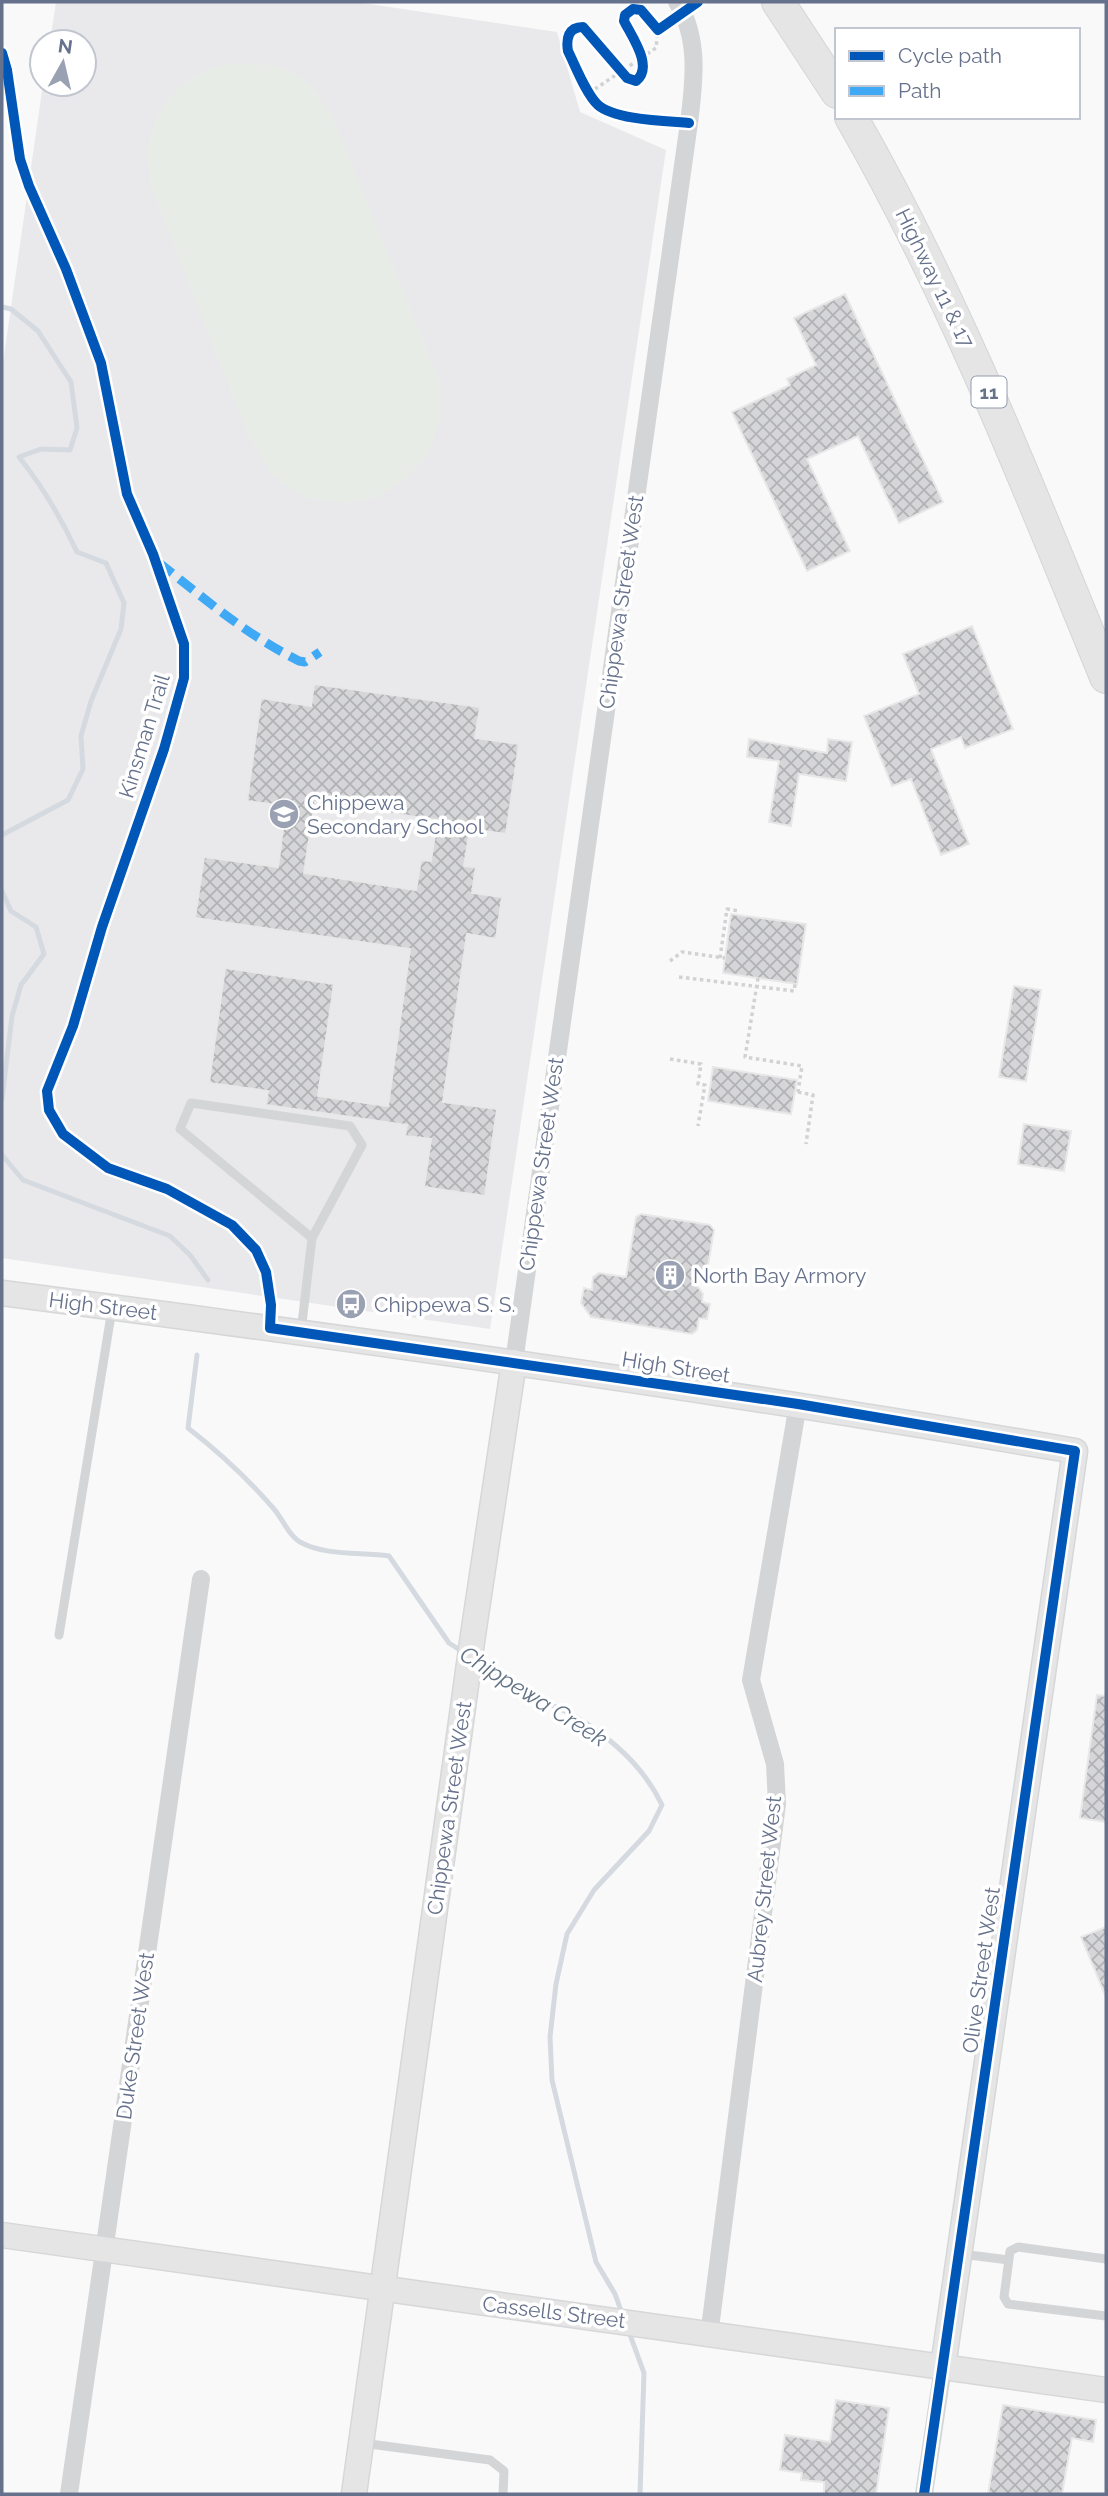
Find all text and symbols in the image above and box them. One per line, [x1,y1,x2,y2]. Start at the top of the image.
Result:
north arrow [28,28,98,98]
legend [835,28,1080,119]
text: N [57,34,74,58]
text: Cycle path [898,43,1002,68]
text: Path [898,78,942,103]
street label: Highway 11 & 17 [890,204,980,352]
road number: 11 [972,376,1006,408]
street label: Chippewa Street West [594,493,648,711]
street label: Kinsman Trail [113,671,175,801]
place label: Chippewa Secondary School [307,790,484,839]
school or university icon: Chippewa Secondary School [267,797,301,831]
street label: Chippewa Street West [514,1055,568,1273]
building icon: North Bay Armory [653,1258,687,1292]
place label: North Bay Armory [693,1263,866,1288]
street label: High Street [47,1287,159,1325]
bus stop icon: Chippewa S. S. [334,1287,368,1321]
place label: Chippewa S. S. [374,1292,516,1317]
street label: High Street [620,1346,732,1388]
water label: Chippewa Creek [455,1640,613,1752]
street label: Chippewa Street West [422,1699,476,1917]
street label: Aubrey Street West [742,1794,786,1984]
street label: Olive Street West [957,1885,1005,2055]
street label: Duke Street West [111,1951,159,2121]
street label: Cassells Street [481,2291,627,2333]

